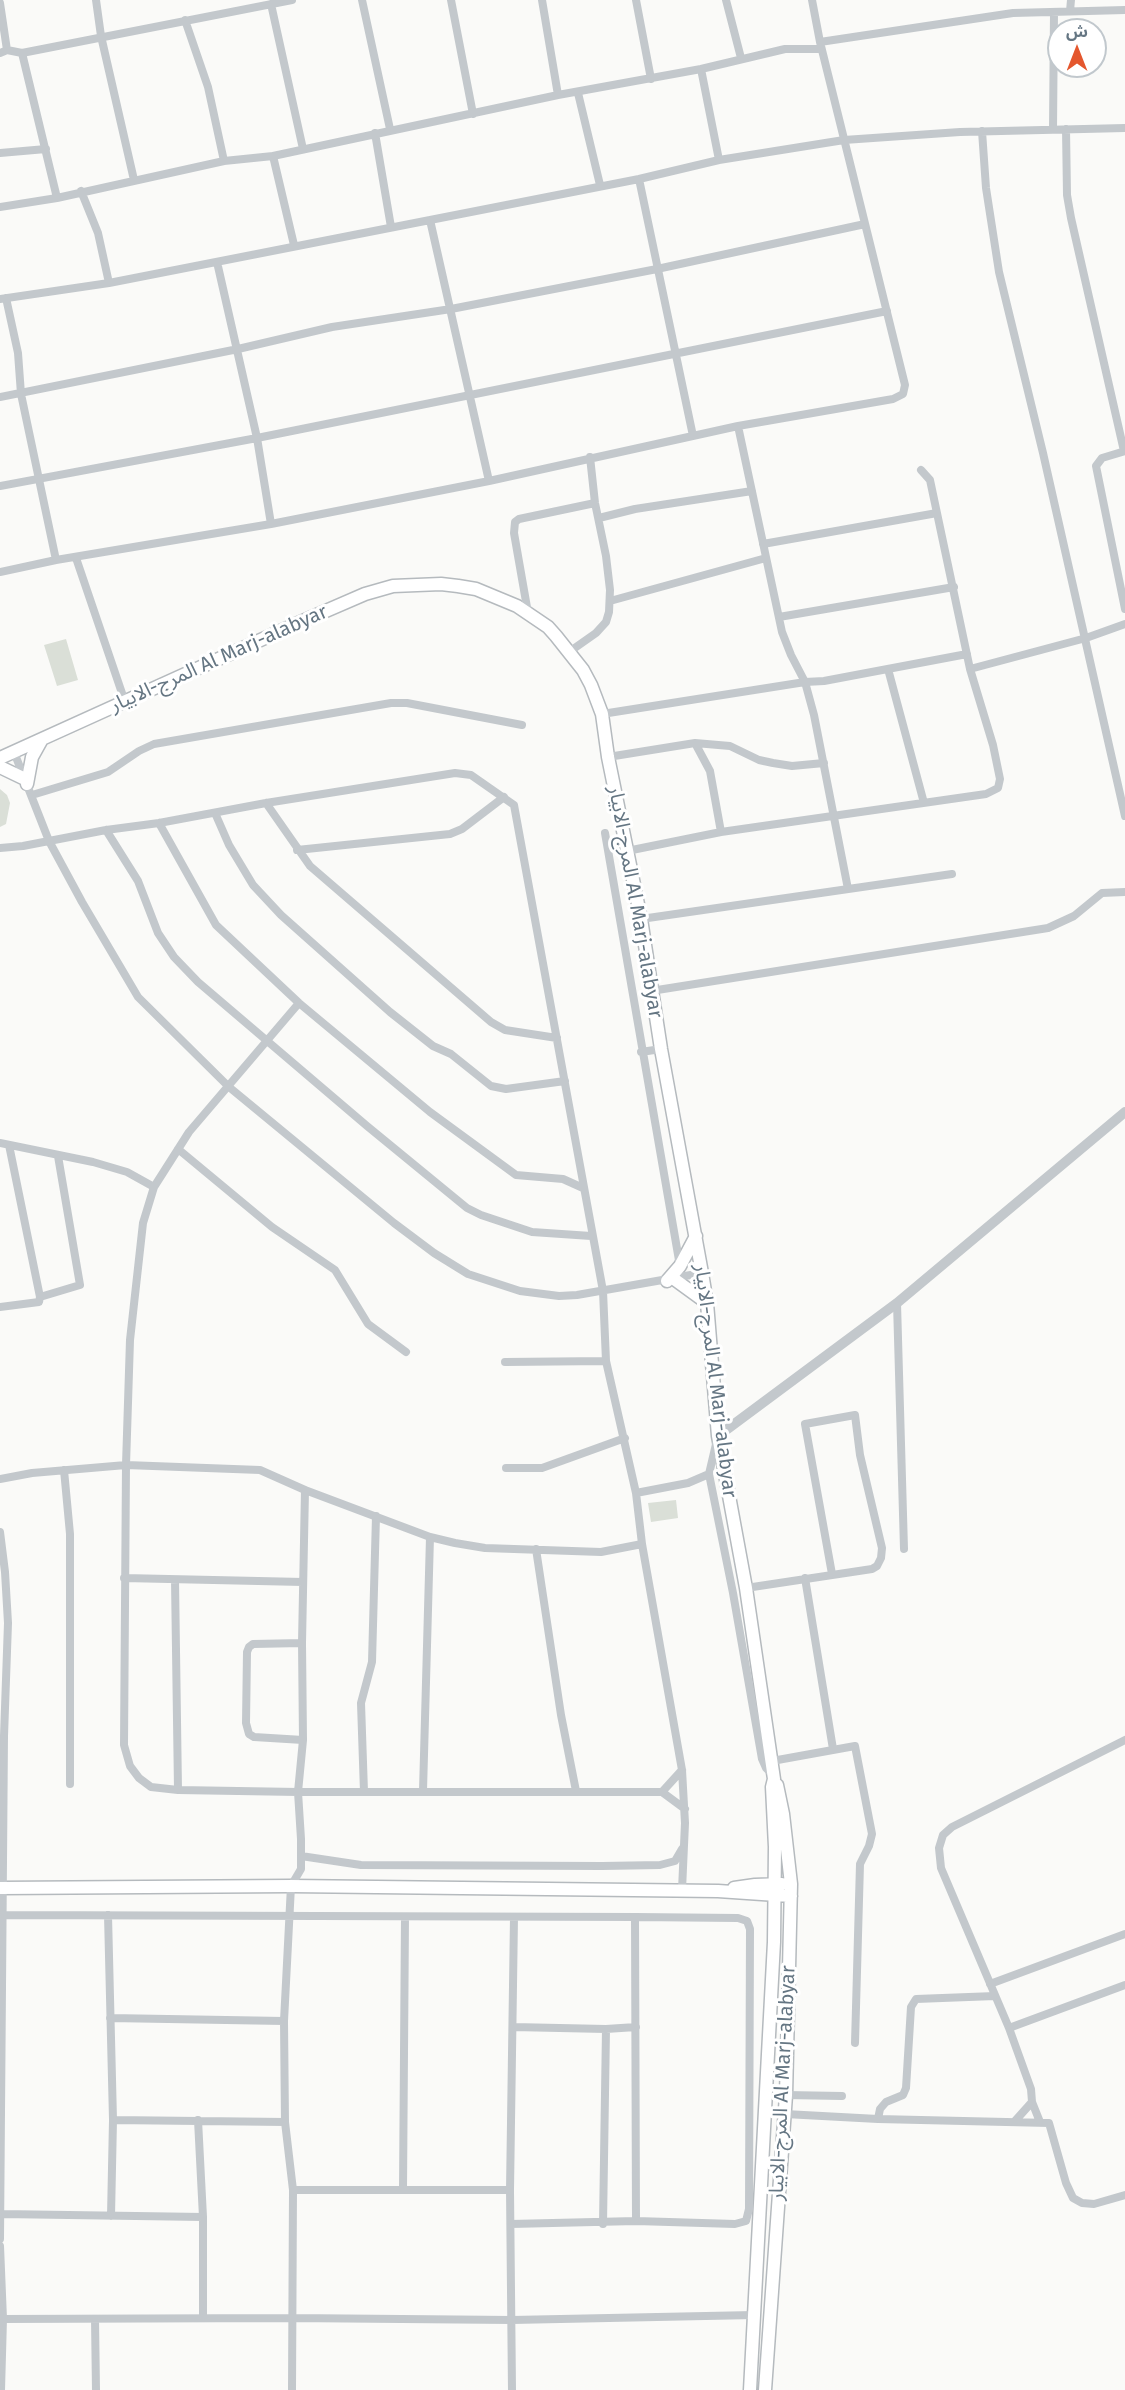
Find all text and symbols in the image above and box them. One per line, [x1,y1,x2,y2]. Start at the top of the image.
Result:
north arrow [1047,18,1107,78]
text: ش [1066,22,1088,41]
street label: المرج-الابيار Al Marj-alabyar [107,600,331,718]
street label: المرج-الابيار Al Marj-alabyar [603,784,667,1020]
street label: المرج-الابيار Al Marj-alabyar [689,1263,741,1499]
street label: المرج-الابيار Al Marj-alabyar [765,1965,801,2201]

